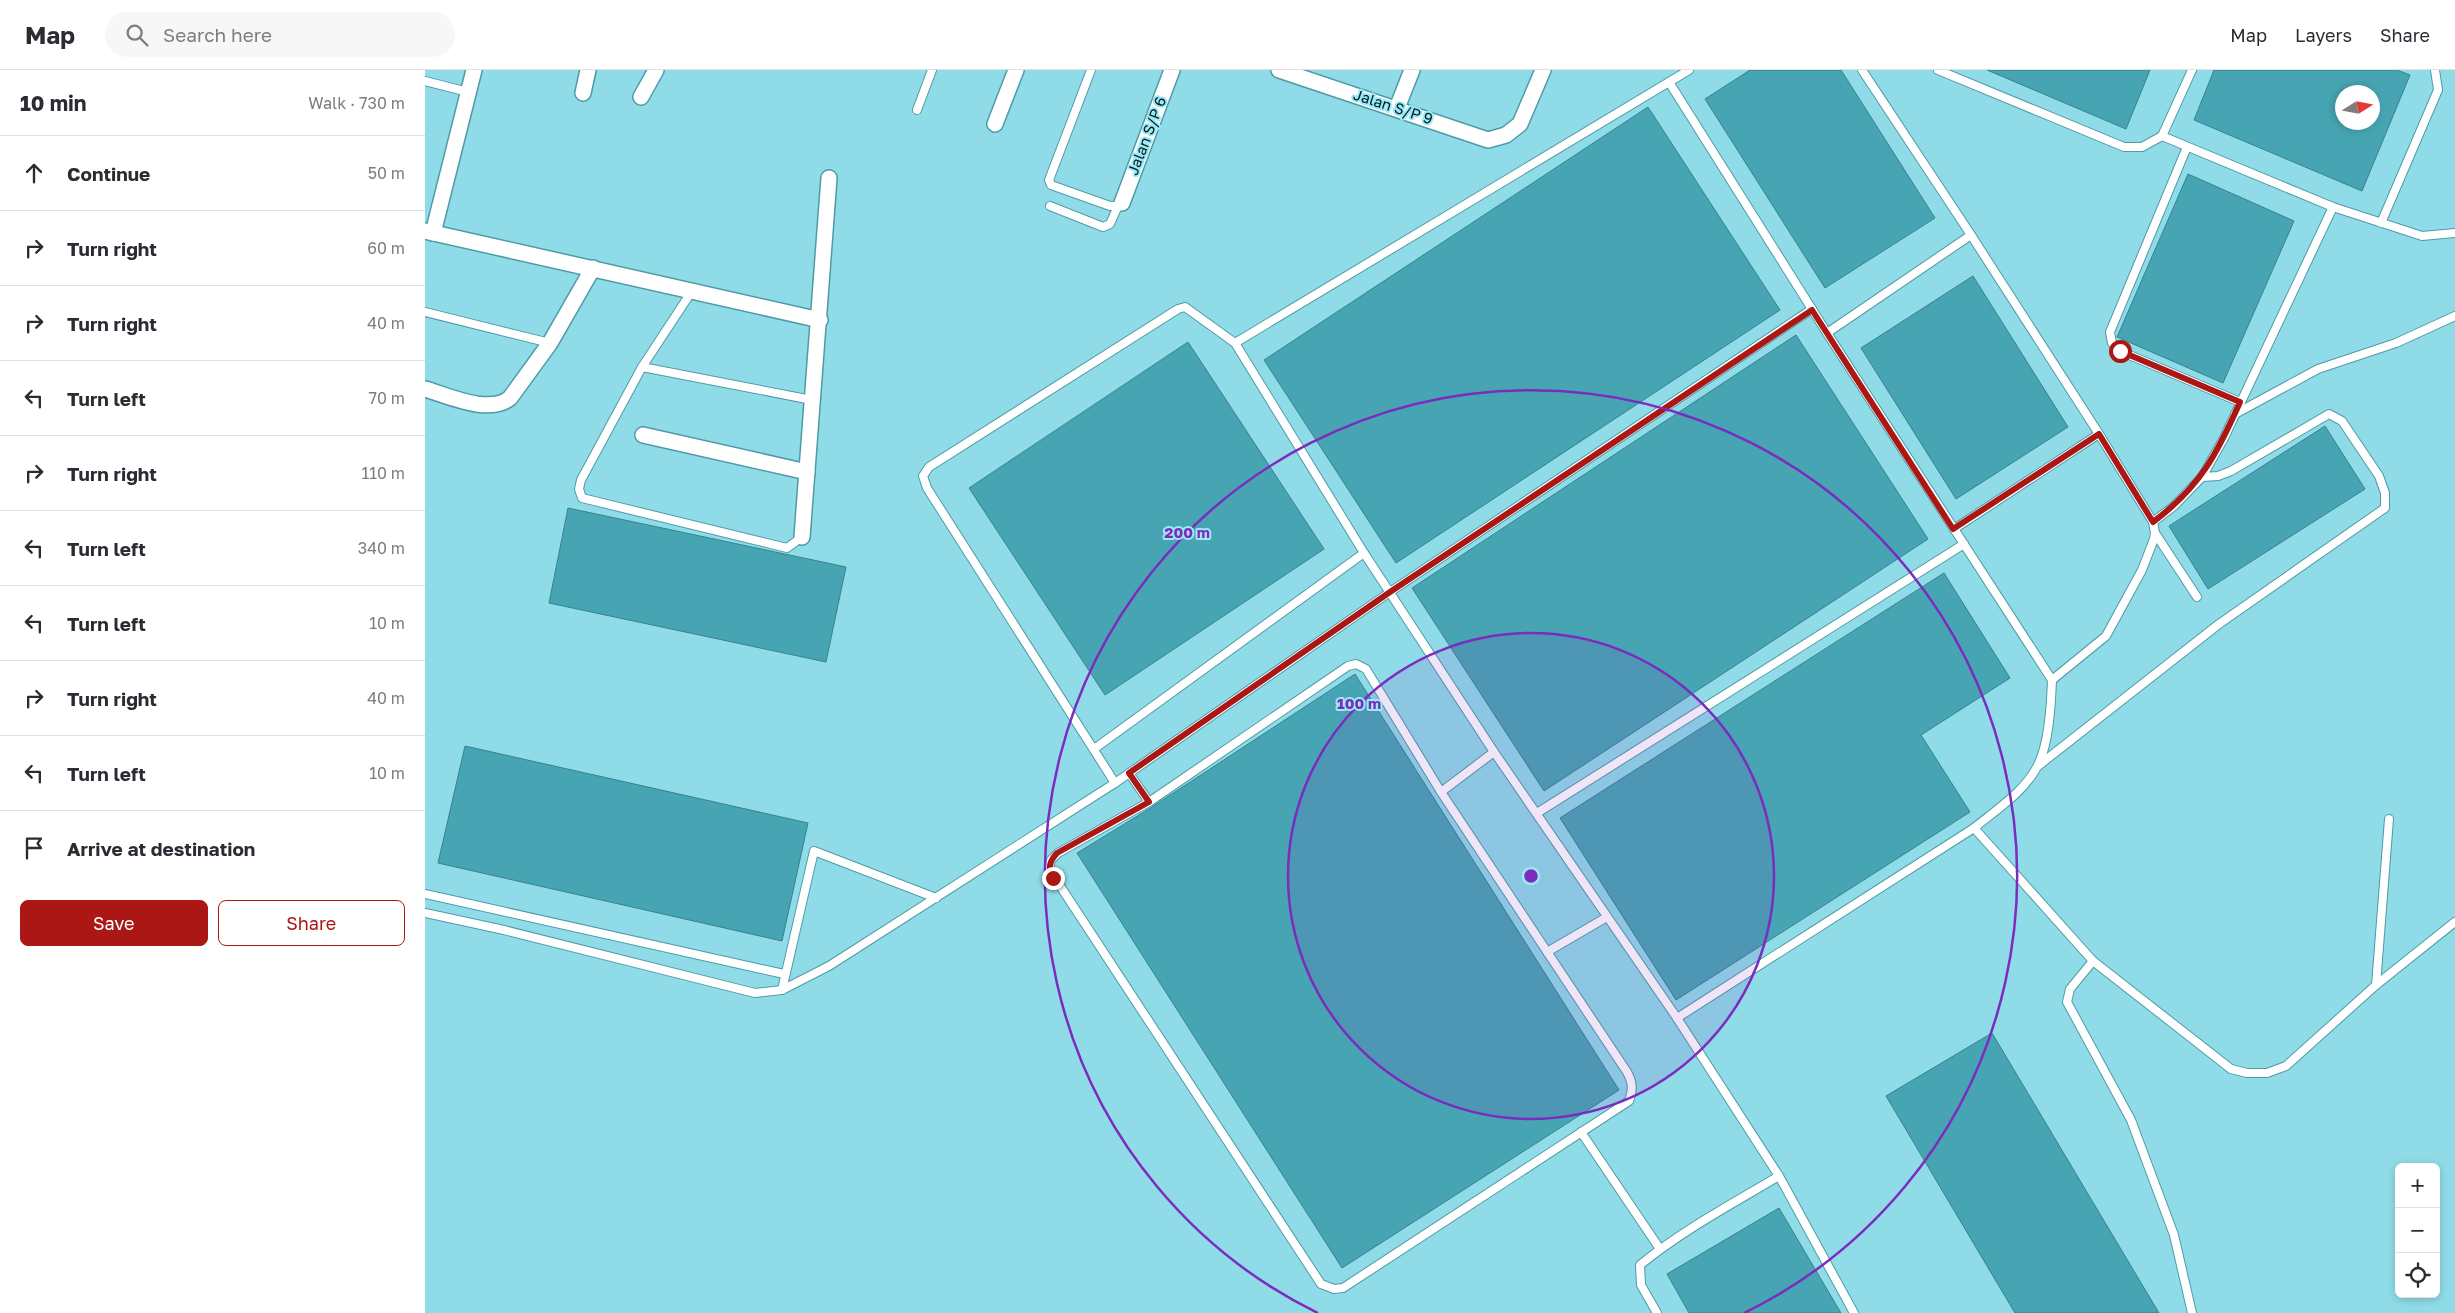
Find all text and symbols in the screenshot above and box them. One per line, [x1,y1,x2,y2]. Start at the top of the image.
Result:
search box [105,12,455,57]
text: Map [25,20,75,49]
icon: search [123,21,151,49]
text: Search here [163,23,272,46]
text: Map [2230,24,2267,46]
text: Layers [2295,24,2352,46]
text: Share [2380,24,2430,46]
street label: Jalan S/P 9 [1351,85,1435,127]
north arrow [2335,85,2380,130]
text: 10 min [20,90,87,116]
text: Walk · 730 m [308,93,405,113]
street label: Jalan S/P 6 [1123,94,1169,177]
icon: ahead [20,159,48,187]
text: Continue [67,162,150,185]
text: 50 m [368,163,405,183]
icon: right [20,234,48,262]
text: Turn right [67,237,157,260]
text: 60 m [367,238,405,258]
icon: right [20,309,48,337]
text: Turn right [67,312,157,335]
text: 40 m [367,313,405,333]
route start [2109,340,2132,363]
icon: left [20,384,48,412]
text: Turn left [67,387,146,410]
text: 70 m [368,388,405,408]
icon: right [20,459,48,487]
text: Turn right [67,462,157,485]
text: 110 m [361,463,405,483]
text: 200 m [1164,523,1210,541]
icon: left [20,534,48,562]
text: Turn left [67,537,146,560]
text: 340 m [358,538,405,558]
icon: left [20,609,48,637]
text: Turn left [67,612,146,635]
text: 10 m [369,613,405,633]
icon: right [20,684,48,712]
text: Turn right [67,687,157,710]
text: 40 m [367,688,405,708]
text: 100 m [1337,694,1381,712]
icon: left [20,759,48,787]
text: Turn left [67,762,146,785]
text: 10 m [369,763,405,783]
icon: arrive [20,834,48,862]
text: Arrive at destination [67,837,255,860]
route end [1042,867,1065,890]
centre of rings [1522,867,1540,885]
button: Save [20,900,208,946]
button: Share [218,900,405,946]
map controls [2395,1163,2440,1298]
button: + [2395,1163,2440,1208]
button: − [2395,1208,2440,1253]
button: locate [2395,1253,2440,1298]

